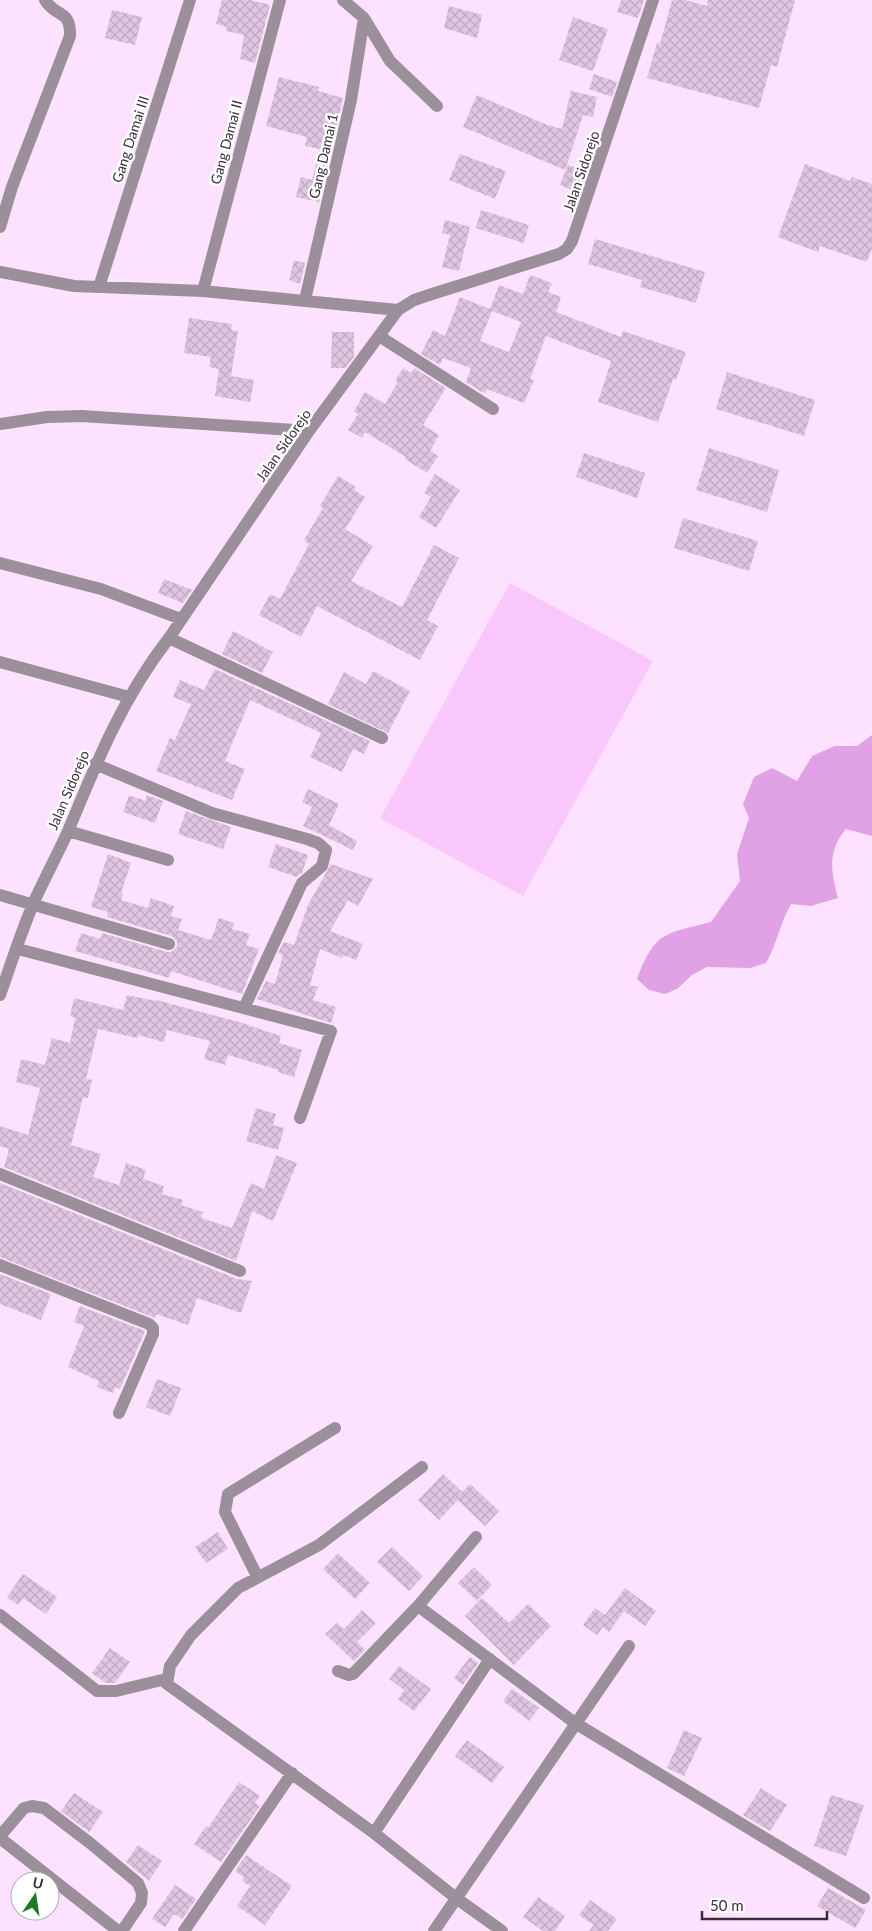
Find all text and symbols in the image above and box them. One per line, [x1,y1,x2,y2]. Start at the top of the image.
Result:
street label: Gang Damai III [108,93,152,185]
street label: Gang Damai II [207,98,245,186]
street label: Gang Damai 1 [305,112,341,200]
street label: Jalan Sidorejo [559,128,603,214]
street label: Jalan Sidorejo [252,405,314,484]
street label: Jalan Sidorejo [44,748,92,832]
north arrow [10,1871,60,1921]
text: U [31,1873,45,1892]
scale bar [702,1888,827,1920]
text: 50 m [710,1896,744,1914]

